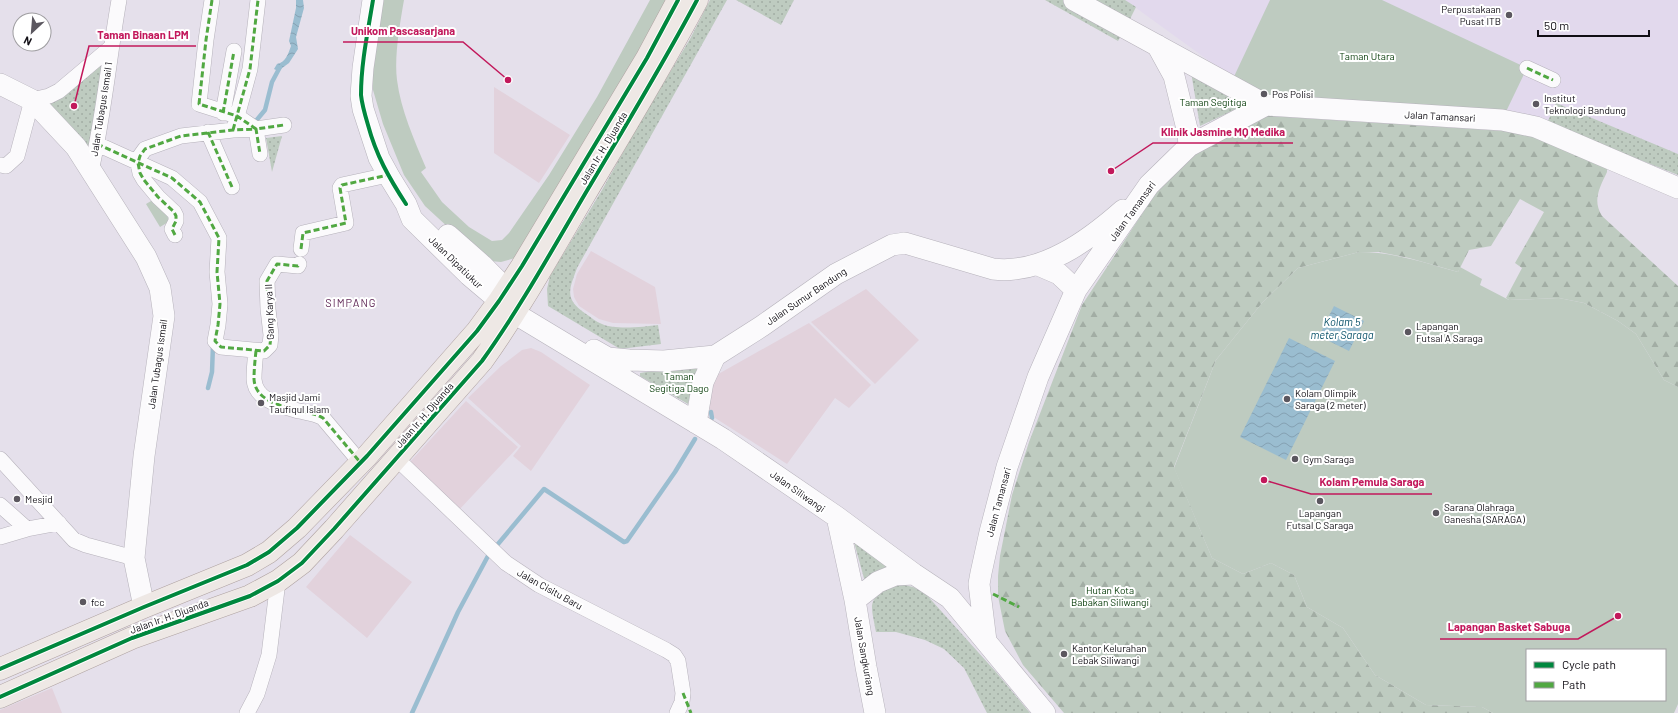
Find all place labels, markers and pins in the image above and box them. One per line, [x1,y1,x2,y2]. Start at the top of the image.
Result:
place label: Perpustakaan Pusat ITB [1441,3,1501,27]
marker: Perpustakaan Pusat ITB [1504,10,1514,20]
callout: Unikom Pascasarjana [343,19,463,42]
callout: Taman Binaan LPM [89,23,196,46]
place label: Pos Polisi [1272,88,1313,100]
marker: Pos Polisi [1259,89,1269,99]
place label: Institut Teknologi Bandung [1544,92,1626,116]
marker: Institut Teknologi Bandung [1531,99,1541,109]
callout: Klinik Jasmine MQ Medika [1153,120,1293,143]
place label: Lapangan Futsal A Saraga [1416,320,1483,344]
marker: Lapangan Futsal A Saraga [1403,327,1413,337]
place label: Kolam Olimpik Saraga (2 meter) [1295,387,1366,411]
place label: Masjid Jami Taufiqul Islam [269,391,329,415]
marker: Kolam Olimpik Saraga (2 meter) [1282,394,1292,404]
marker: Masjid Jami Taufiqul Islam [256,398,266,408]
place label: Gym Saraga [1303,453,1354,465]
marker: Gym Saraga [1290,454,1300,464]
callout: Kolam Pemula Saraga [1311,471,1432,494]
place label: Mesjid [25,493,53,505]
marker: Mesjid [12,494,22,504]
marker: Lapangan Futsal C Saraga [1315,496,1325,506]
place label: Sarana Olahraga Ganesha (SARAGA) [1444,501,1525,525]
place label: Lapangan Futsal C Saraga [1287,507,1353,531]
marker: Sarana Olahraga Ganesha (SARAGA) [1431,508,1441,518]
place label: fcc [91,596,104,608]
marker: fcc [78,597,88,607]
callout: Lapangan Basket Sabuga [1440,616,1578,639]
place label: Kantor Kelurahan Lebak Siliwangi [1072,642,1147,666]
marker: Kantor Kelurahan Lebak Siliwangi [1059,649,1069,659]

